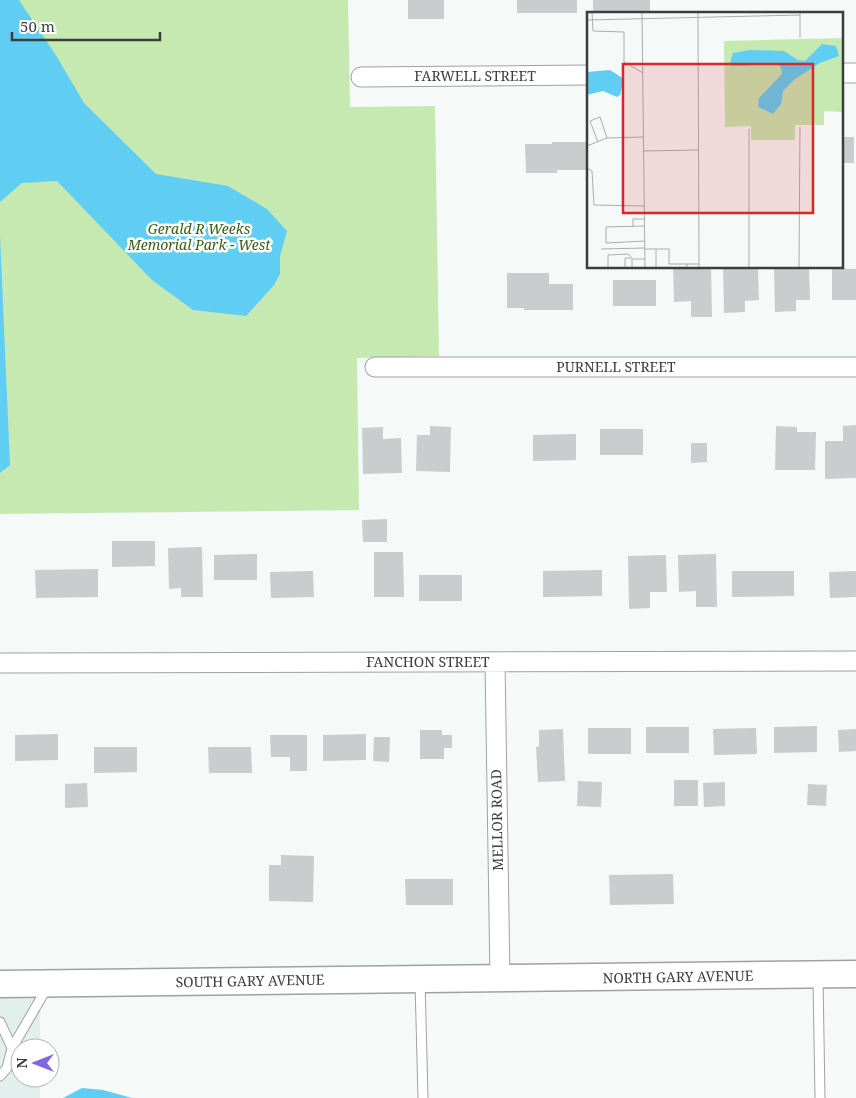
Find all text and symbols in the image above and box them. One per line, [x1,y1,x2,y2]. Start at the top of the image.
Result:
scale bar [12,10,160,42]
inset map [587,12,844,269]
text: 50 m [20,16,55,36]
street label: FARWELL STREET [414,66,536,85]
park label: Gerald R Weeks Memorial Park - West [127,219,271,254]
street label: PURNELL STREET [556,357,676,376]
street label: FANCHON STREET [366,652,490,671]
street label: MELLOR ROAD [486,769,507,871]
street label: NORTH GARY AVENUE [602,966,754,987]
street label: SOUTH GARY AVENUE [175,970,325,991]
north arrow [10,1038,60,1088]
text: N [12,1057,31,1069]

